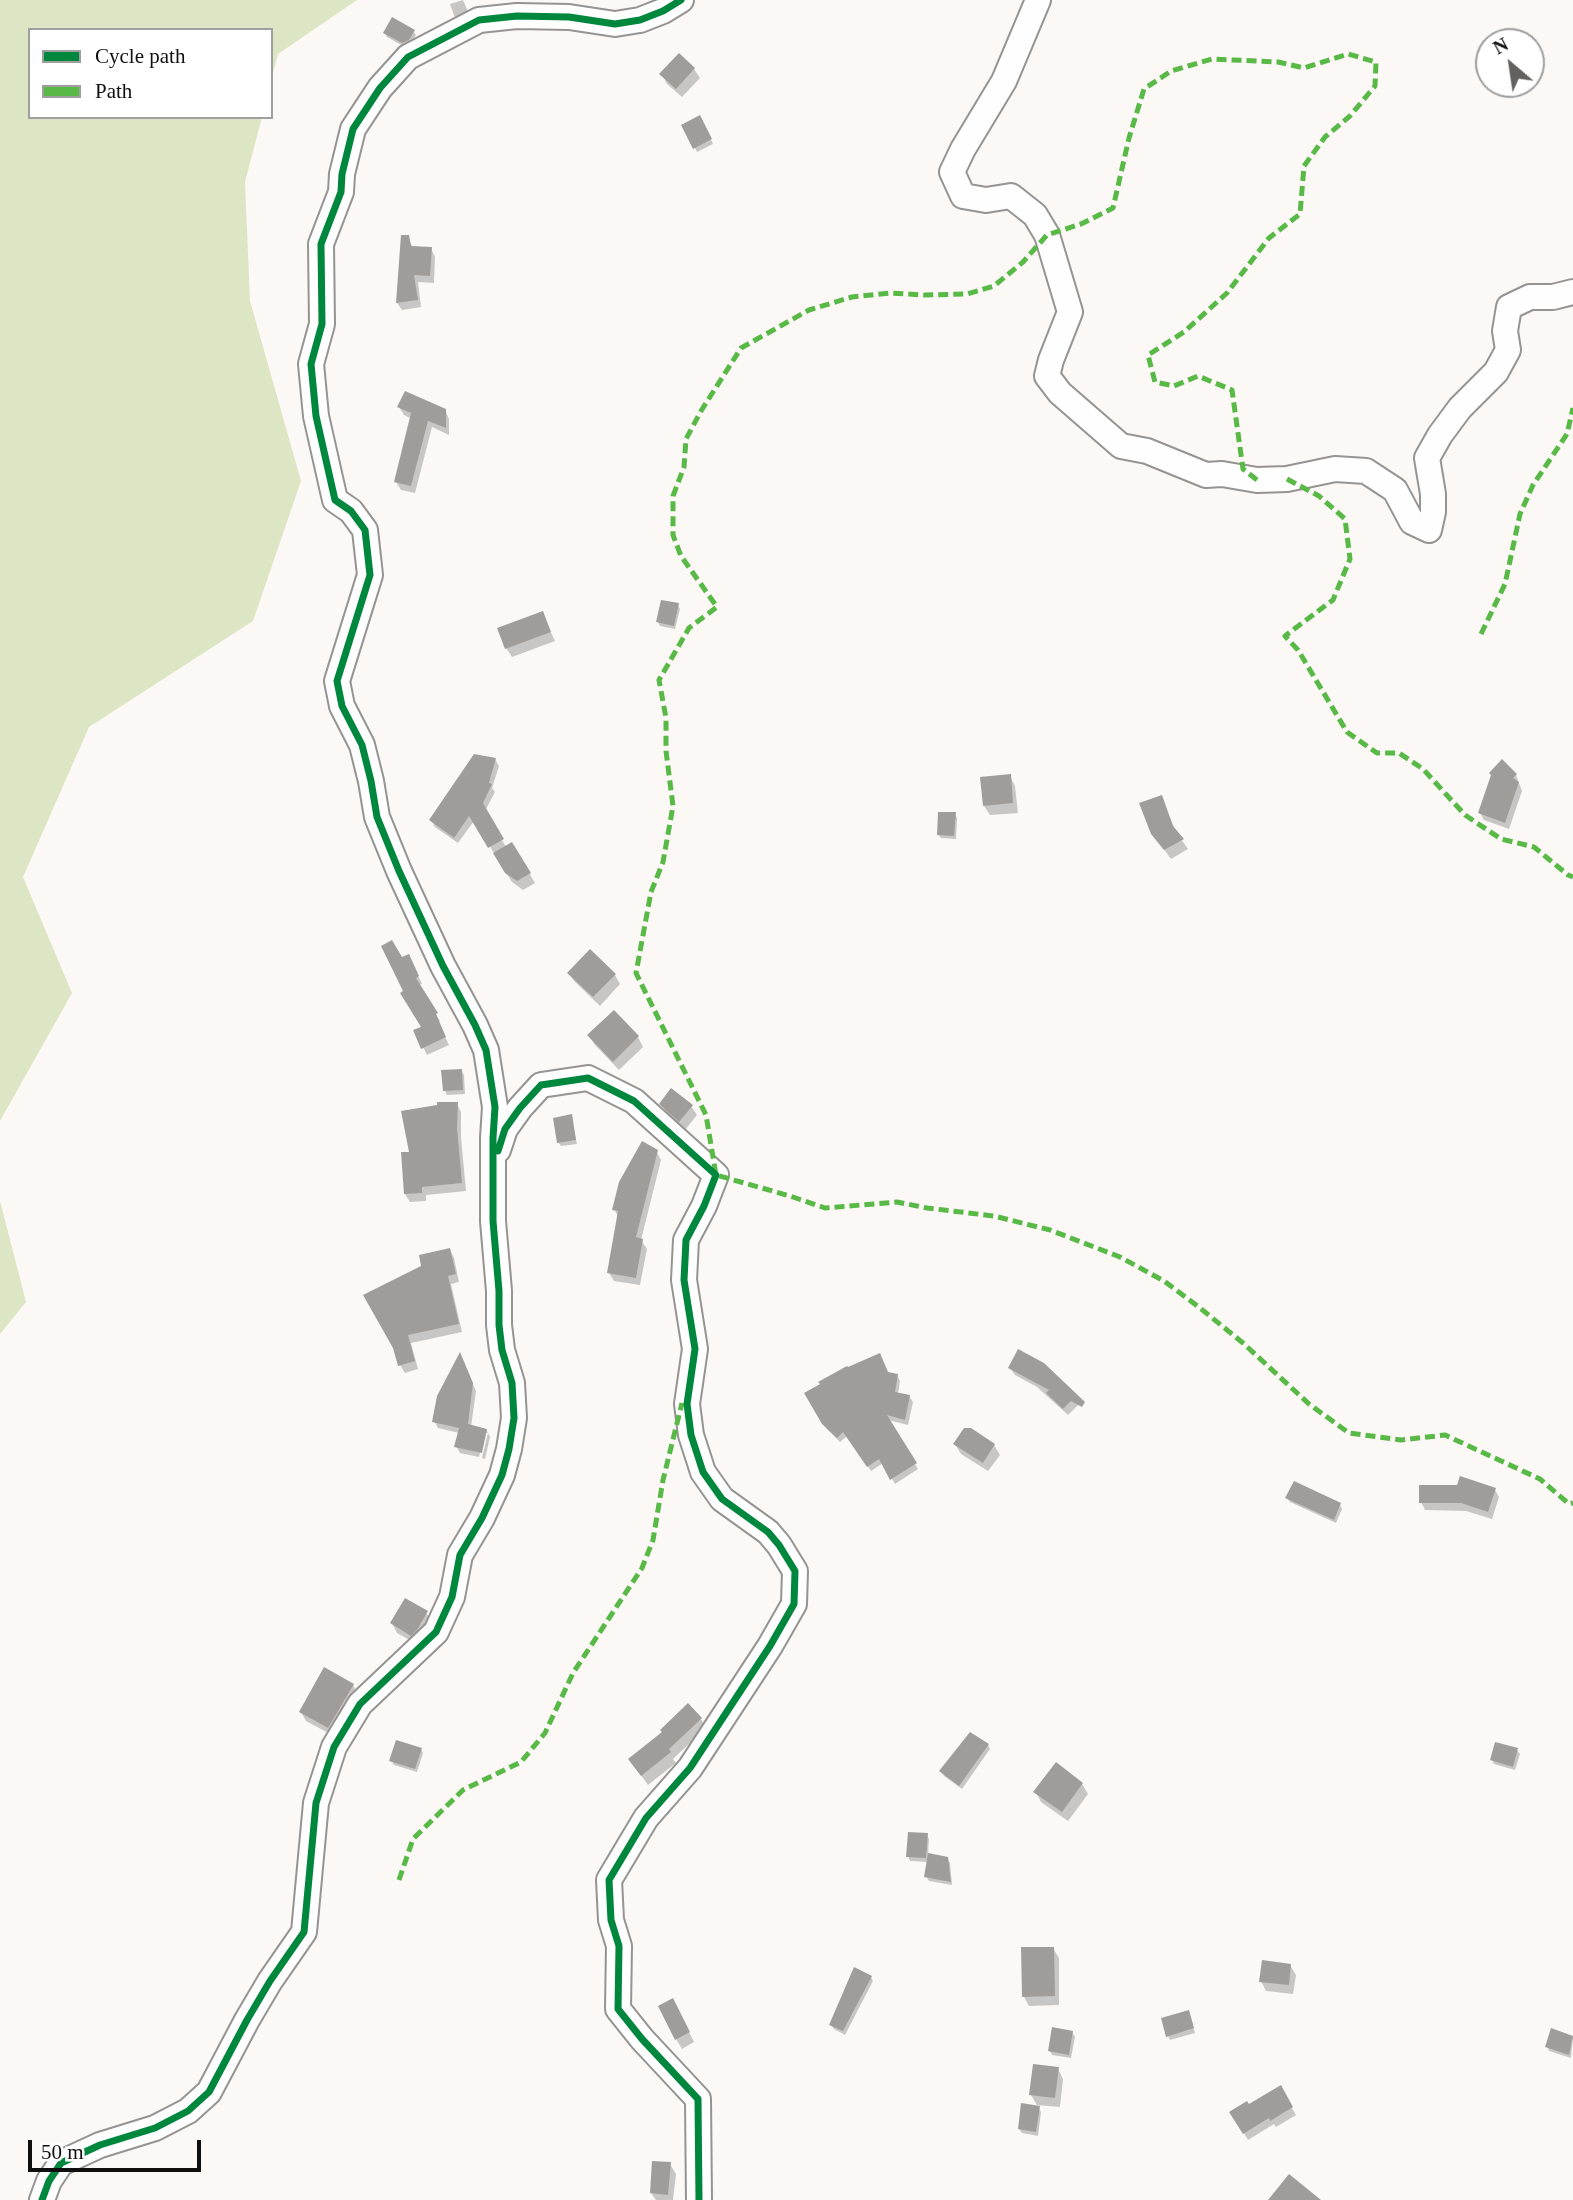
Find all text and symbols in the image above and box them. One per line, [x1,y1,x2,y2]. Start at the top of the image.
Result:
legend [28,28,273,119]
north arrow [1475,28,1545,98]
text: N [1489,33,1512,58]
text: Cycle path [95,44,185,68]
text: Path [95,79,132,103]
scale bar [32,2126,205,2170]
text: 50 m [41,2140,84,2164]

